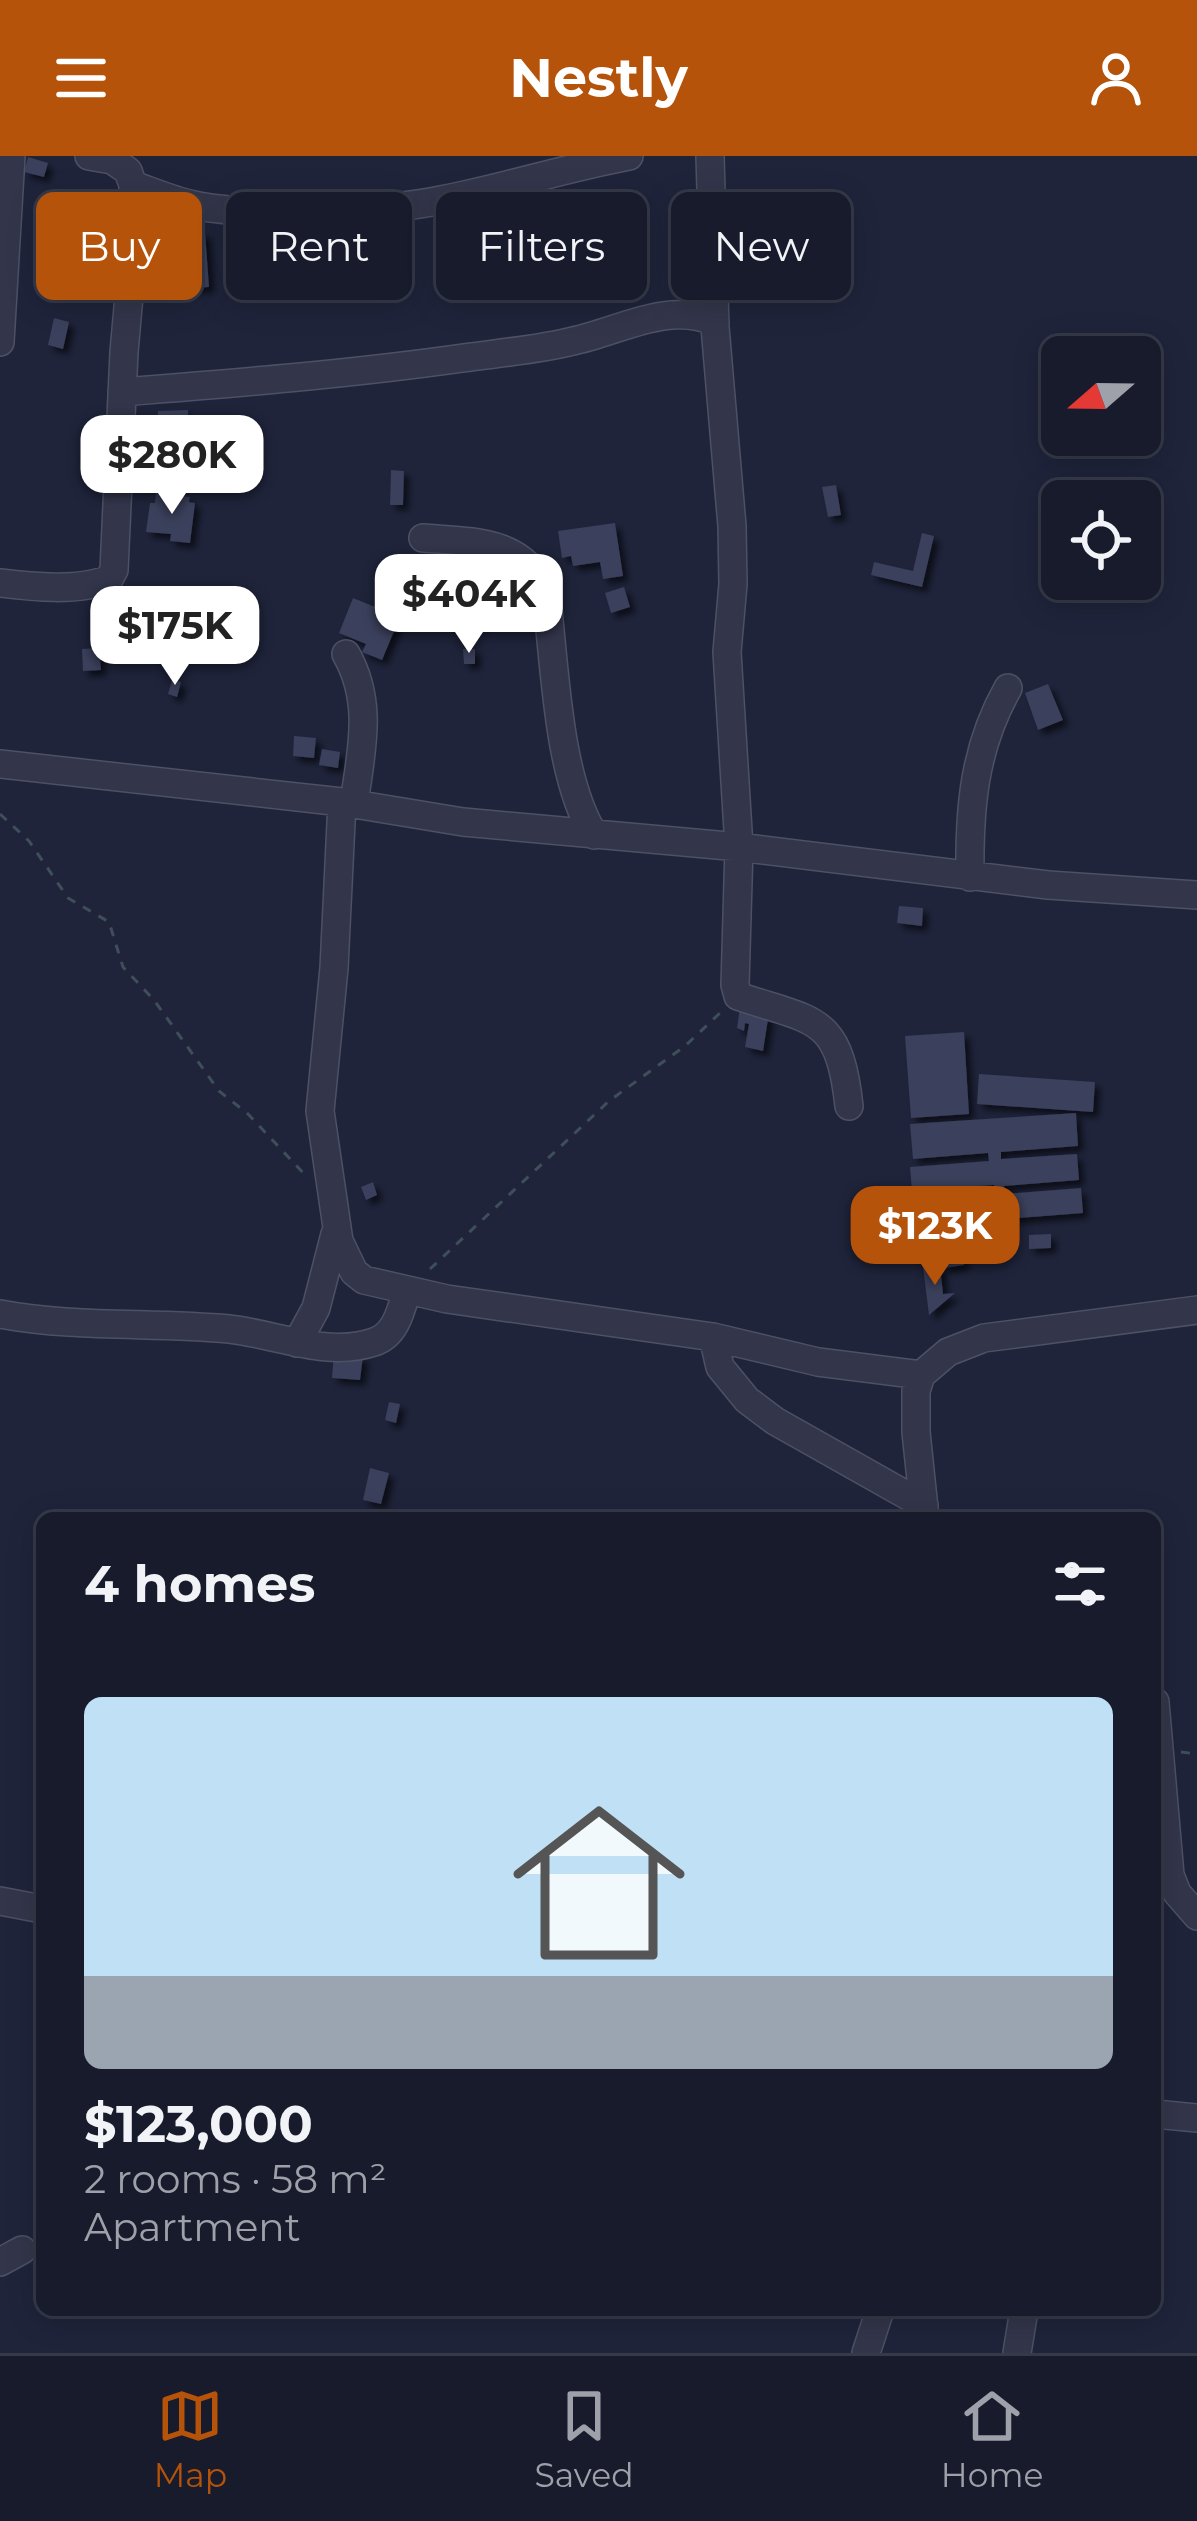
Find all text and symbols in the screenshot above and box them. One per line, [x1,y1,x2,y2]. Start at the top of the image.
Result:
icon: menu [48,45,114,111]
text: Nestly [509,45,688,111]
icon: person [1083,45,1149,111]
chip: Buy [36,192,202,300]
chip: Rent [226,192,412,300]
chip: Filters [436,192,647,300]
chip: New [671,192,851,300]
north arrow [1041,336,1161,456]
map controls [1041,336,1161,600]
pin: $280K [88,415,256,517]
text: $280K [108,430,236,478]
button: locate [1041,480,1161,600]
pin: $404K [385,554,553,656]
text: $404K [402,569,536,617]
pin: $175K [91,586,259,688]
text: $175K [117,601,233,649]
pin: $123K [851,1186,1019,1288]
text: $123K [878,1201,992,1249]
icon: filters [1047,1551,1113,1617]
text: 4 homes [84,1553,315,1615]
icon: home [491,1775,707,1991]
text: $123,000 [84,2093,313,2155]
text: 2 rooms · 58 m² [84,2155,386,2203]
text: Apartment [84,2203,300,2251]
tab: Map [154,2383,227,2495]
tab: Saved [534,2383,634,2495]
tab: Home [941,2383,1043,2495]

